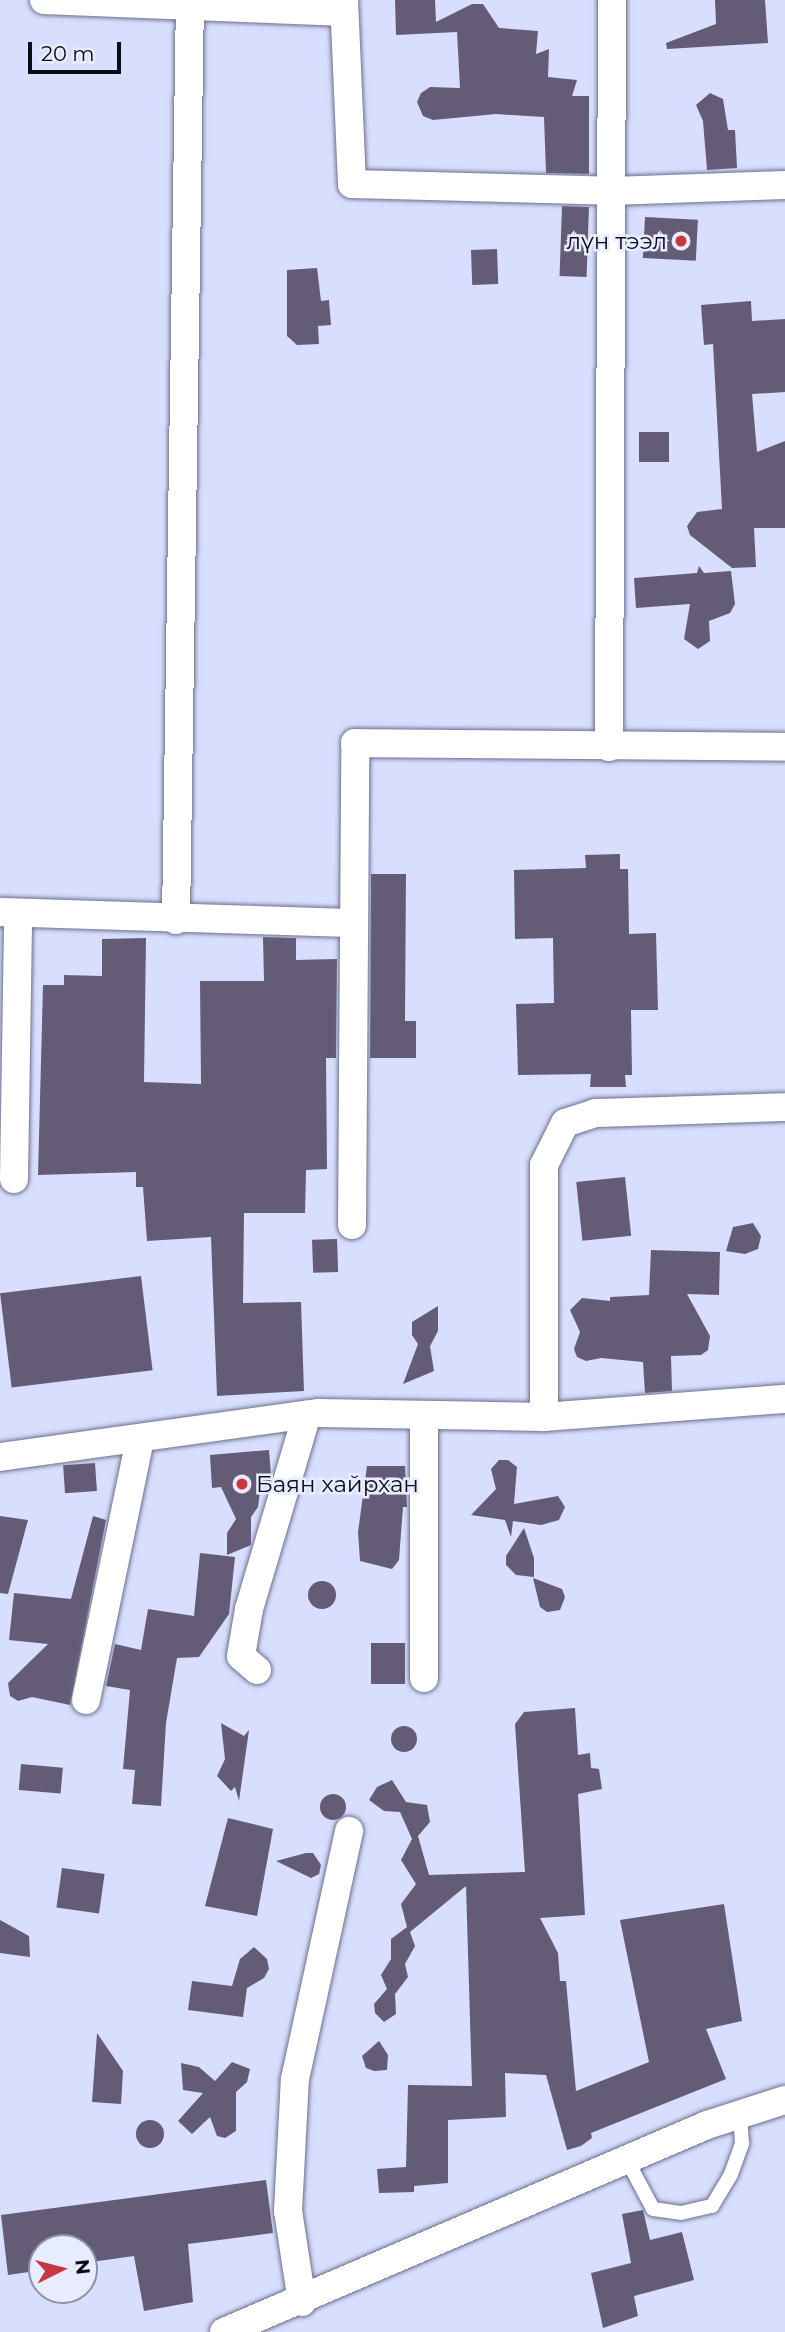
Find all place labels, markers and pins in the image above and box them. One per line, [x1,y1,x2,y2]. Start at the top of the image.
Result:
place label: лүн тээл [566,227,667,255]
marker: лүн тээл [673,233,689,249]
place label: Баян хайрхан [256,1470,419,1498]
marker: Баян хайрхан [234,1476,250,1492]

